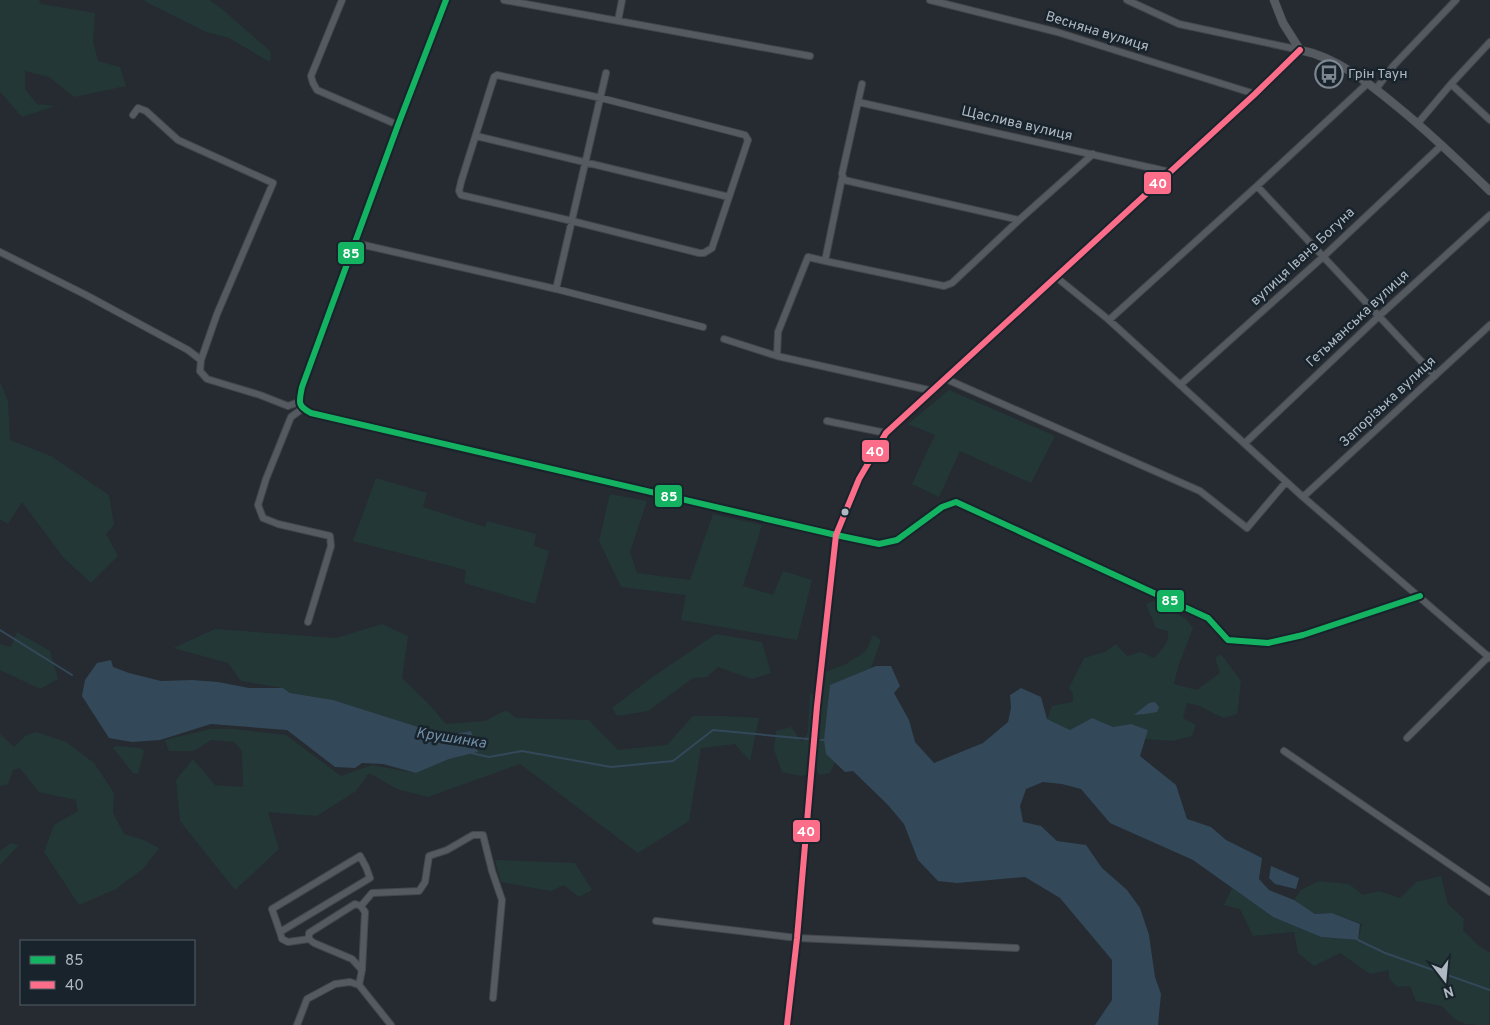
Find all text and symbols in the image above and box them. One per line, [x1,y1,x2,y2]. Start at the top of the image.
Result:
street label: Весняна вулиця [1043,8,1151,56]
bus stop icon: Грін Таун [1314,59,1344,89]
place label: Грін Таун [1348,66,1408,83]
street label: Щаслива вулиця [960,103,1074,145]
line badge: 40 [1143,171,1172,195]
text: 40 [1149,176,1167,193]
street label: вулиця Івана Богуна [1247,204,1359,310]
line badge: 85 [337,241,365,265]
text: 85 [342,246,360,263]
street label: Гетьманська вулиця [1303,267,1413,371]
street label: Запорізька вулиця [1336,353,1440,451]
line badge: 40 [861,439,890,463]
text: 40 [866,444,884,461]
line badge: 85 [654,484,683,508]
text: 85 [660,489,678,506]
unlabelled marker [840,507,850,517]
line badge: 85 [1156,589,1185,613]
text: 85 [1161,593,1179,610]
water label: Крушинка [415,724,488,754]
line badge: 40 [792,819,821,843]
text: 40 [797,824,815,841]
legend [20,940,195,1005]
text: 85 [65,952,83,971]
north arrow [1420,955,1470,1005]
text: 40 [65,977,84,996]
text: N [1441,981,1455,1001]

